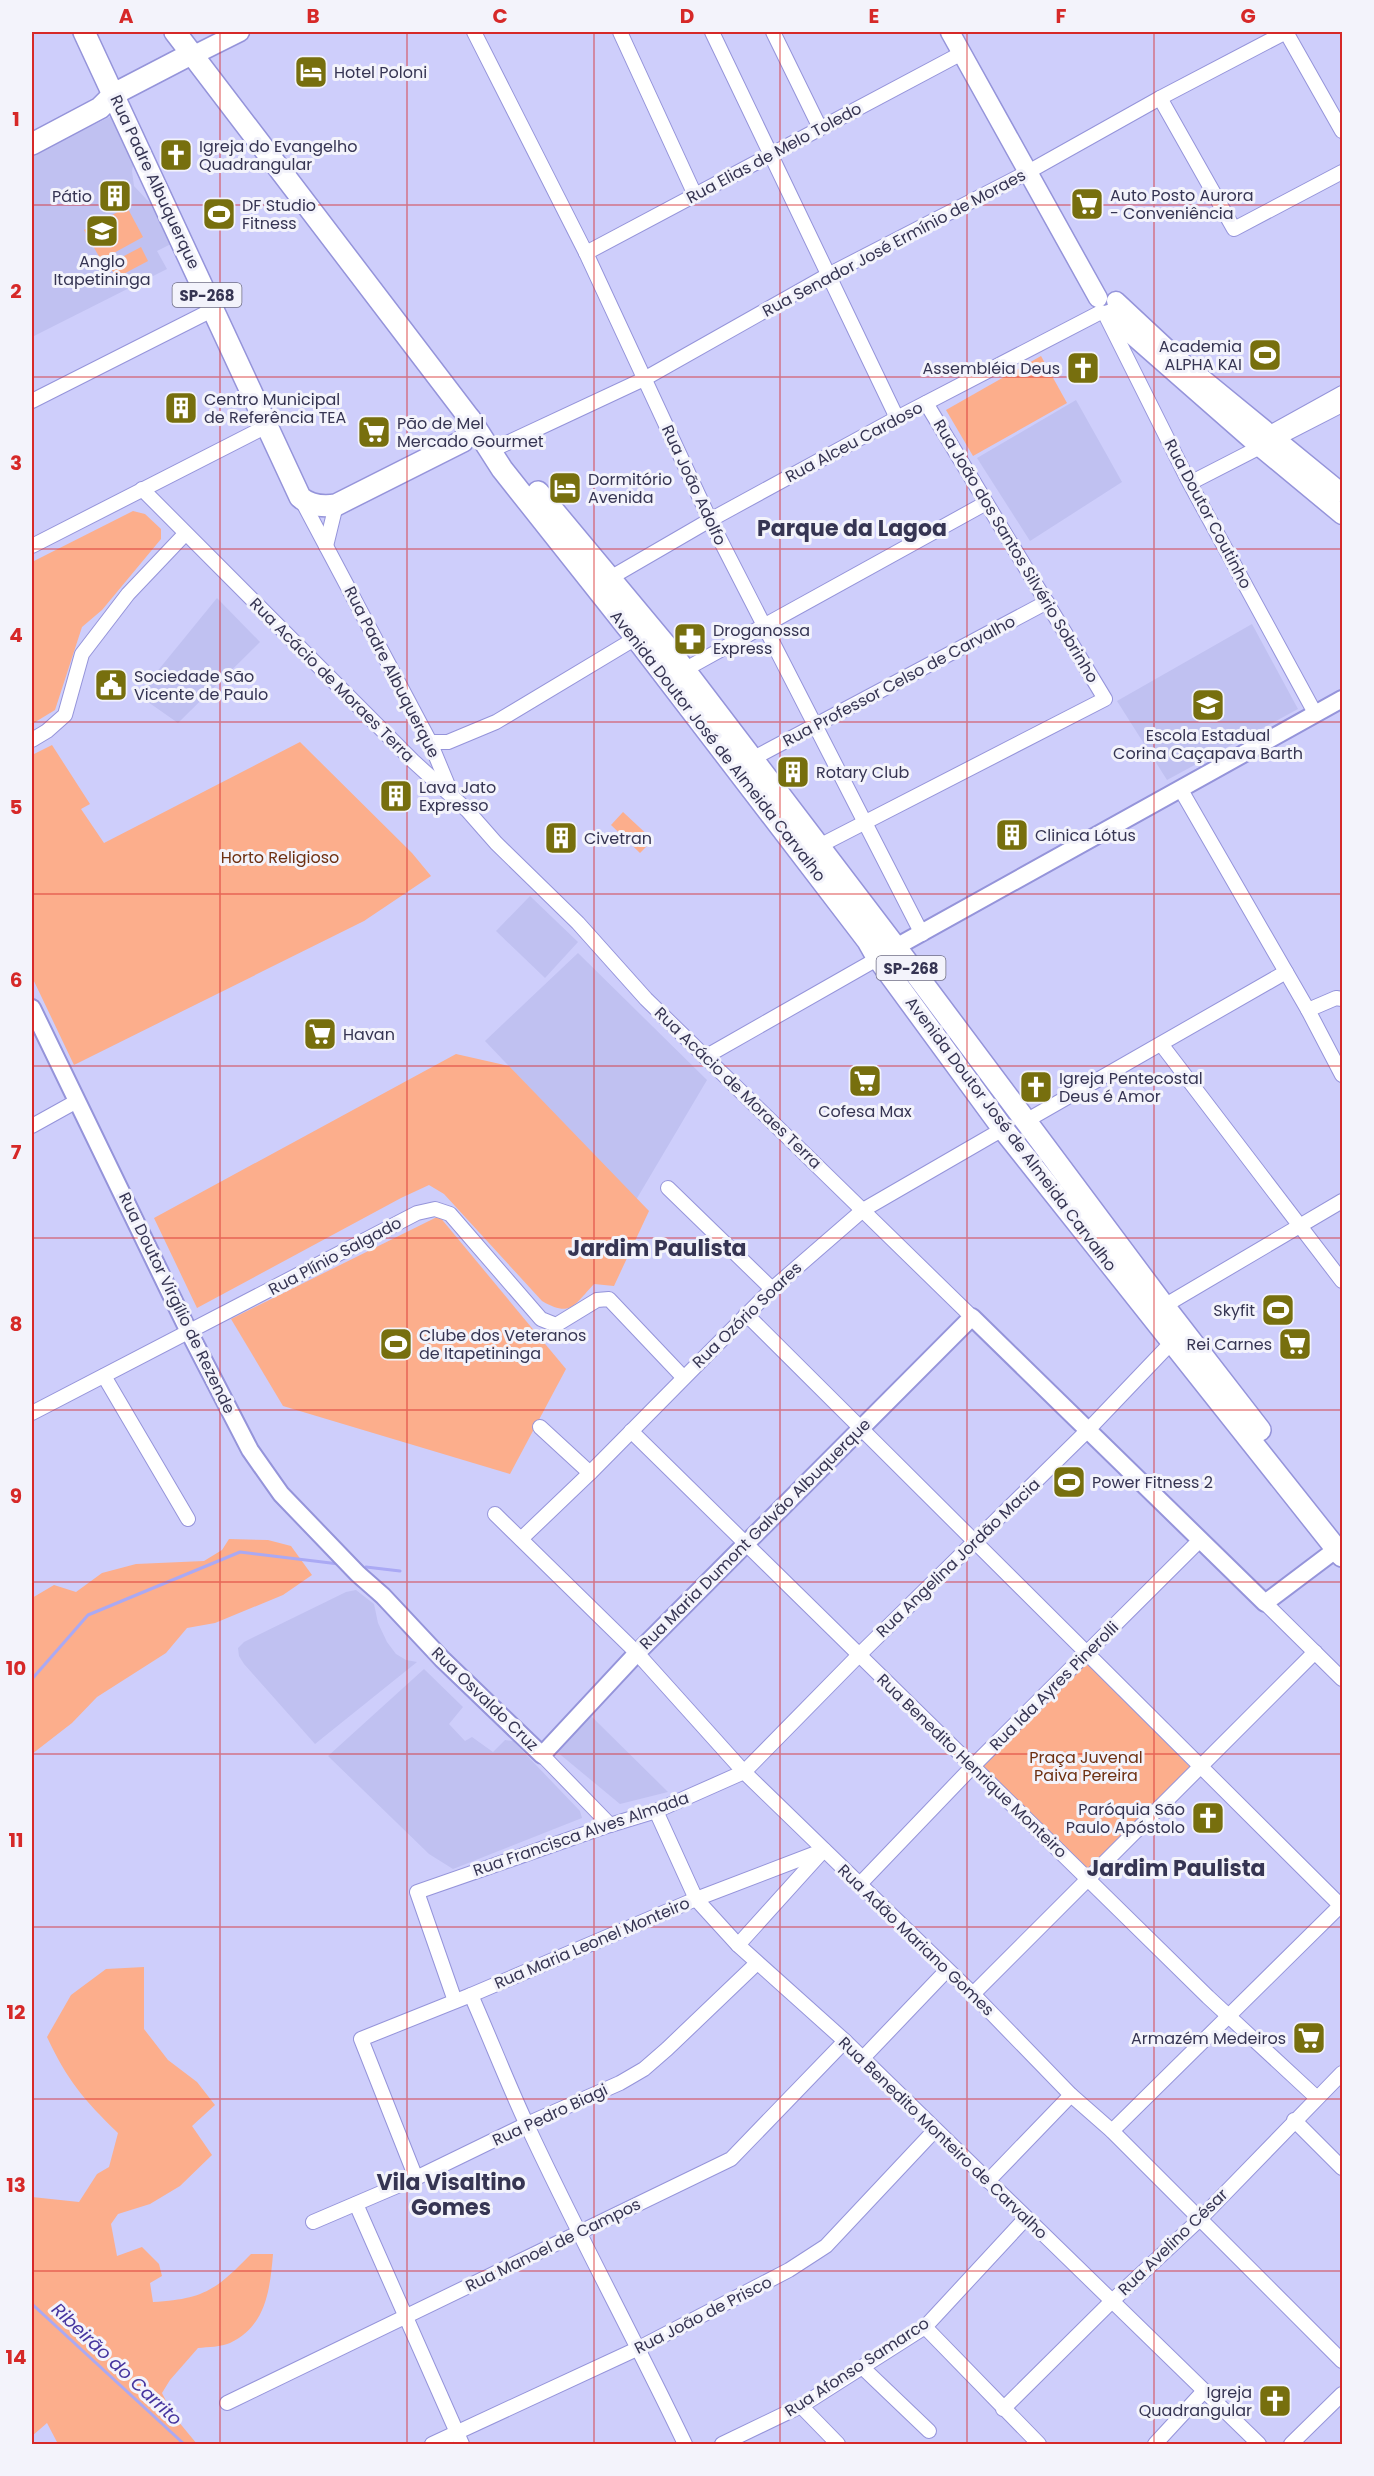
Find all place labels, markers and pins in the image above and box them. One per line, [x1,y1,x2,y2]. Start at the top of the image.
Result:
hotel icon: Hotel Poloni [293,54,329,90]
place label: Hotel Poloni [334,61,427,84]
place label: Igreja do Evangelho Quadrangular [199,135,357,176]
church icon: Igreja do Evangelho Quadrangular [158,137,194,173]
building icon: Pátio [97,178,133,214]
place label: Auto Posto Aurora - Conveniência [1110,184,1254,225]
place label: Pátio [52,185,92,208]
supermarket icon: Auto Posto Aurora - Conveniência [1069,186,1105,222]
place label: DF Studio Fitness [242,194,316,235]
sports icon: DF Studio Fitness [201,196,237,232]
school or university icon: Anglo Itapetininga [84,213,120,249]
place label: Anglo Itapetininga [53,250,151,291]
place label: Academia ALPHA KAI [1159,335,1242,376]
sports icon: Academia ALPHA KAI [1247,337,1283,373]
church icon: Assembléia Deus [1065,350,1101,386]
place label: Assembléia Deus [923,357,1060,380]
place label: Centro Municipal de Referência TEA [204,388,347,429]
building icon: Centro Municipal de Referência TEA [163,390,199,426]
place label: Pão de Mel Mercado Gourmet [397,412,544,453]
supermarket icon: Pão de Mel Mercado Gourmet [356,414,392,450]
place label: Dormitório Avenida [588,468,672,509]
hotel icon: Dormitório Avenida [547,470,583,506]
place label: Droganossa Express [713,619,810,660]
pharmacy icon: Droganossa Express [672,621,708,657]
place label: Sociedade São Vicente de Paulo [134,665,268,706]
public building icon: Sociedade São Vicente de Paulo [93,667,129,703]
school or university icon: Escola Estadual Corina Caçapava Barth [1190,687,1226,723]
place label: Escola Estadual Corina Caçapava Barth [1113,724,1303,765]
building icon: Rotary Club [775,754,811,790]
place label: Rotary Club [816,761,909,784]
place label: Lava Jato Expresso [419,776,496,817]
building icon: Lava Jato Expresso [378,778,414,814]
building icon: Clinica Lótus [994,817,1030,853]
building icon: Civetran [543,820,579,856]
place label: Clinica Lótus [1035,824,1136,847]
place label: Civetran [584,827,652,850]
supermarket icon: Havan [302,1016,338,1052]
place label: Havan [343,1023,395,1046]
supermarket icon: Cofesa Max [847,1063,883,1099]
place label: Igreja Pentecostal Deus é Amor [1059,1067,1203,1108]
church icon: Igreja Pentecostal Deus é Amor [1018,1069,1054,1105]
place label: Cofesa Max [818,1100,912,1123]
sports icon: Skyfit [1260,1292,1296,1328]
place label: Skyfit [1213,1299,1255,1322]
place label: Clube dos Veteranos de Itapetininga [419,1324,586,1365]
sports icon: Clube dos Veteranos de Itapetininga [378,1326,414,1362]
supermarket icon: Rei Carnes [1277,1326,1313,1362]
place label: Rei Carnes [1186,1333,1272,1356]
sports icon: Power Fitness 2 [1051,1464,1087,1500]
place label: Power Fitness 2 [1092,1471,1213,1494]
place label: Paróquia São Paulo Apóstolo [1066,1798,1185,1839]
church icon: Paróquia São Paulo Apóstolo [1190,1800,1226,1836]
supermarket icon: Armazém Medeiros [1291,2020,1327,2056]
place label: Armazém Medeiros [1131,2027,1286,2050]
place label: Igreja Quadrangular [1139,2381,1252,2422]
church icon: Igreja Quadrangular [1257,2383,1293,2419]

